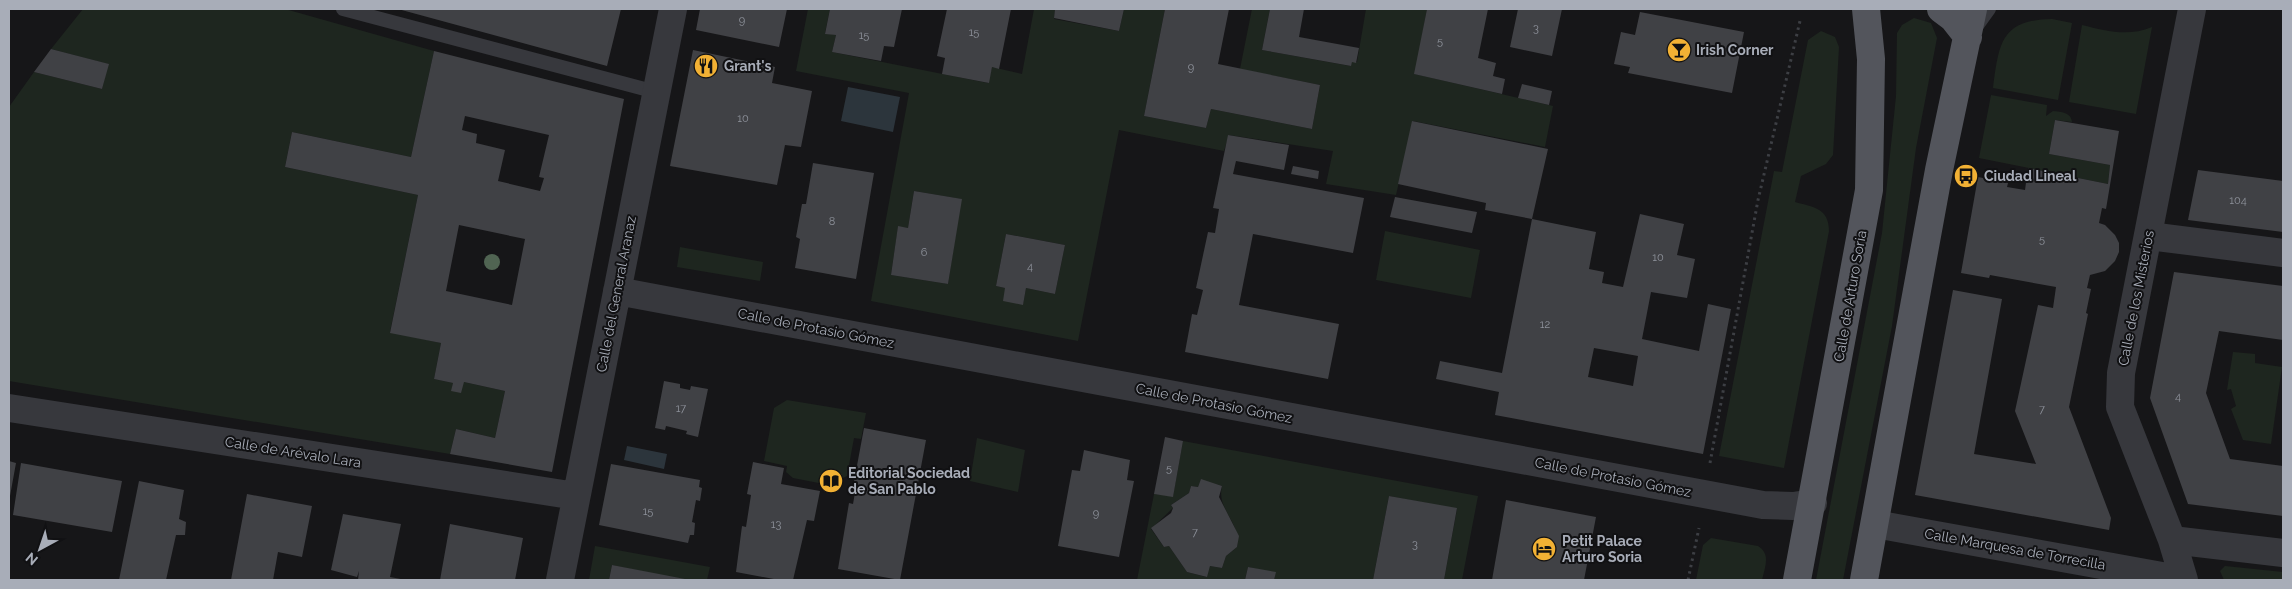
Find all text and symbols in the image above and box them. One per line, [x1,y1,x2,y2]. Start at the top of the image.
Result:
house number: 9 [739,14,745,27]
house number: 3 [1533,22,1539,35]
house number: 15 [969,26,979,39]
house number: 15 [859,29,869,42]
house number: 5 [1437,35,1443,48]
bar icon: Irish Corner [1666,37,1692,63]
place label: Irish Corner [1696,42,1774,58]
restaurant icon: Grant's [693,53,719,79]
place label: Grant's [724,58,772,74]
house number: 9 [1188,61,1194,74]
house number: 10 [737,112,749,125]
bus stop icon: Ciudad Lineal [1953,163,1979,189]
place label: Ciudad Lineal [1984,168,2077,184]
house number: 104 [2229,194,2247,207]
street label: Calle del General Aranaz [593,214,639,373]
house number: 8 [829,215,835,228]
street label: Calle de Arturo Soria [1831,229,1869,363]
street label: Calle de los Misterios [2115,229,2157,367]
house number: 5 [2039,233,2045,246]
house number: 6 [921,246,928,259]
house number: 10 [1652,251,1664,264]
house number: 4 [1027,260,1033,273]
street label: Calle de Protasio Gómez [736,305,896,351]
house number: 12 [1540,318,1550,331]
street label: Calle de Protasio Gómez [1134,380,1294,426]
house number: 4 [2175,390,2181,403]
house number: 17 [676,402,686,415]
house number: 7 [2039,403,2045,416]
street label: Calle de Arévalo Lara [224,433,362,471]
street label: Calle de Protasio Gómez [1533,454,1693,500]
house number: 5 [1166,462,1172,475]
place label: Editorial Sociedad de San Pablo [848,465,970,497]
library icon: Editorial Sociedad de San Pablo [818,468,844,494]
house number: 15 [643,505,653,518]
house number: 9 [1093,507,1099,520]
house number: 13 [771,518,781,531]
north arrow [15,524,65,574]
street label: Calle Marquesa de Torrecilla [1923,525,2107,573]
house number: 7 [1192,526,1198,539]
place label: Petit Palace Arturo Soria [1562,533,1643,565]
hotel icon: Petit Palace Arturo Soria [1531,536,1557,562]
house number: 3 [1412,538,1418,551]
text: N [22,549,41,569]

